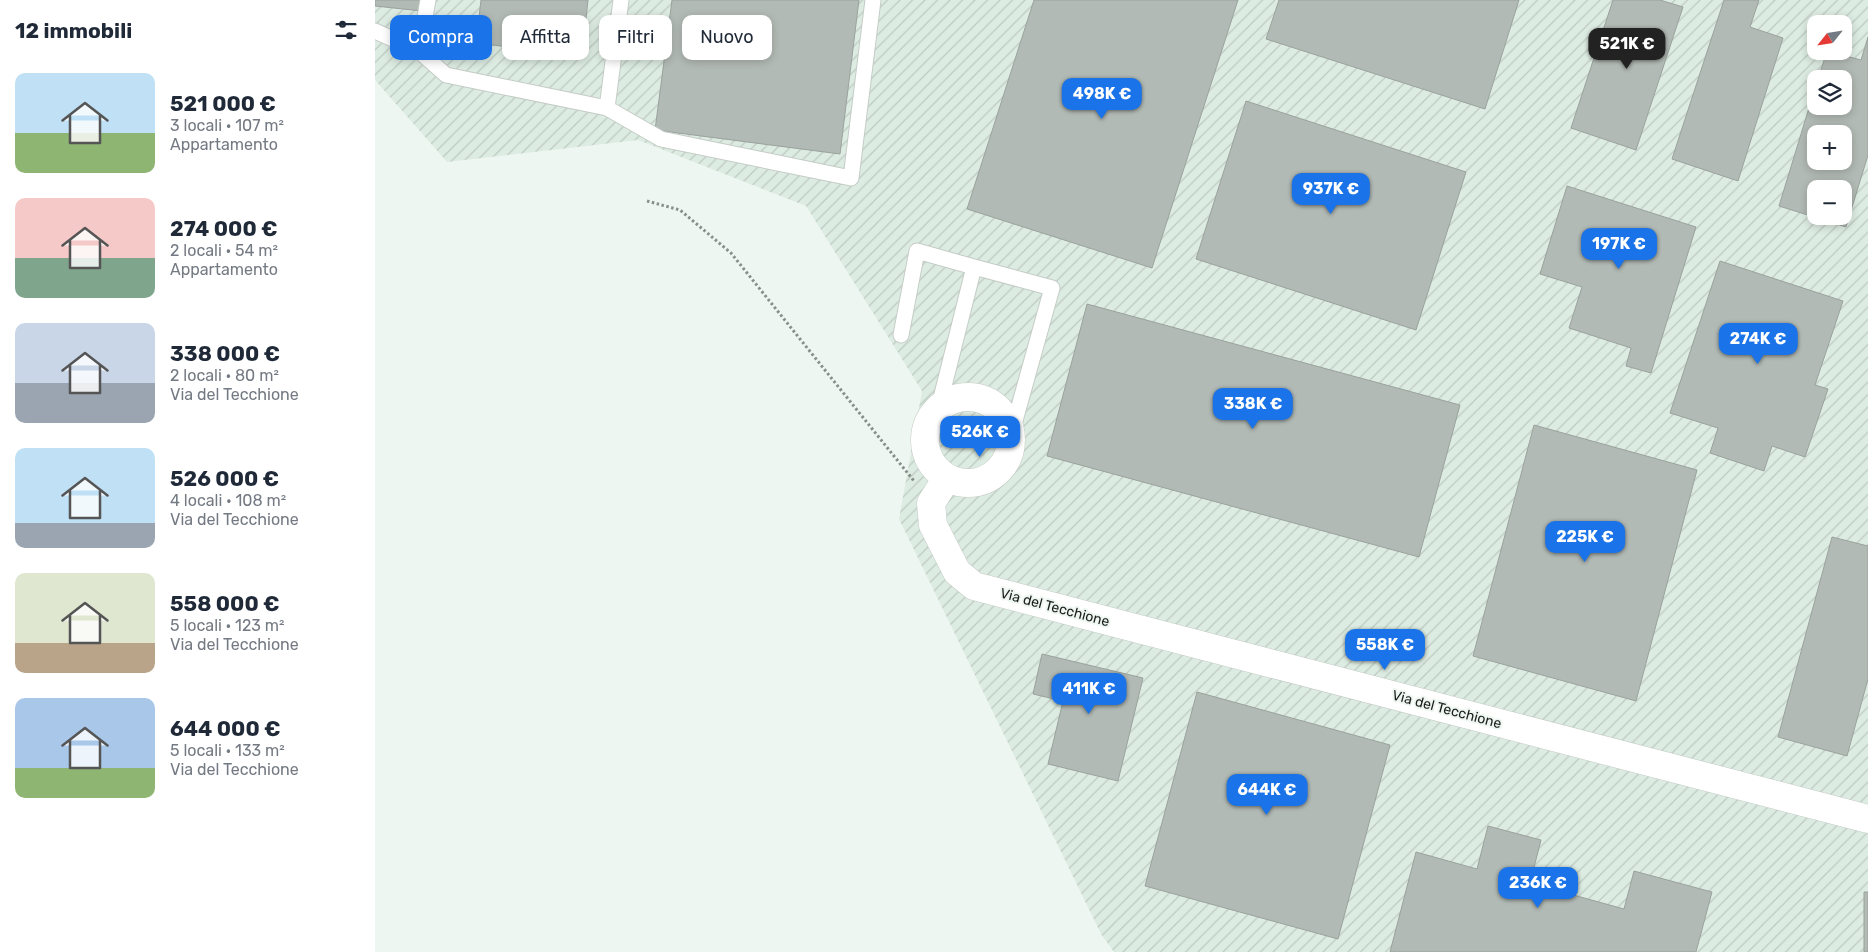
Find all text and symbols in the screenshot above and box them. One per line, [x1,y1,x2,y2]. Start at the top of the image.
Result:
chip: Compra [390,15,492,60]
chip: Affitta [502,15,589,60]
chip: Filtri [599,15,672,60]
chip: Nuovo [682,15,772,60]
north arrow [1807,15,1853,60]
map controls [1807,15,1852,225]
icon: filters [332,16,360,44]
text: 12 immobili [15,18,132,43]
pin: 521K € [1586,28,1668,70]
text: 521K € [1599,34,1655,53]
button: layers [1807,70,1852,115]
pin: 498K € [1061,78,1143,120]
text: 498K € [1073,84,1131,103]
text: 521 000 € [170,91,276,116]
icon: home [55,93,115,153]
text: 3 locali · 107 m² [170,116,284,135]
button: + [1807,125,1852,170]
text: Appartamento [170,135,278,154]
pin: 937K € [1290,172,1372,215]
text: 937K € [1303,179,1359,198]
button: − [1807,180,1852,225]
text: 274 000 € [170,216,278,241]
icon: home [55,218,115,278]
pin: 197K € [1578,228,1660,270]
text: 197K € [1592,234,1646,253]
text: 2 locali · 54 m² [170,241,278,260]
text: Appartamento [170,260,278,279]
pin: 274K € [1717,322,1799,365]
text: 274K € [1730,329,1786,348]
text: 338 000 € [170,341,280,366]
icon: home [55,343,115,403]
text: 2 locali · 80 m² [170,366,279,385]
text: Via del Tecchione [170,385,299,404]
pin: 338K € [1212,388,1294,430]
text: 338K € [1224,394,1282,413]
pin: 526K € [939,416,1021,458]
text: 526K € [951,422,1009,441]
text: 526 000 € [170,466,279,491]
icon: home [55,468,115,528]
text: 4 locali · 108 m² [170,491,286,510]
text: Via del Tecchione [170,510,299,529]
pin: 225K € [1544,520,1626,563]
text: 225K € [1556,527,1614,546]
street label: Via del Tecchione [998,585,1112,630]
text: 558 000 € [170,591,280,616]
icon: home [55,593,115,653]
text: 5 locali · 123 m² [170,616,285,635]
pin: 558K € [1344,628,1426,671]
text: Via del Tecchione [170,635,299,654]
text: 558K € [1356,635,1414,654]
pin: 411K € [1048,672,1130,715]
text: 411K € [1063,679,1115,698]
street label: Via del Tecchione [1390,687,1504,732]
text: 644 000 € [170,716,281,741]
icon: home [55,718,115,778]
text: 5 locali · 133 m² [170,741,285,760]
text: Via del Tecchione [170,760,299,779]
pin: 644K € [1226,774,1308,816]
text: 644K € [1238,780,1296,799]
pin: 236K € [1497,866,1579,909]
text: 236K € [1509,873,1567,892]

